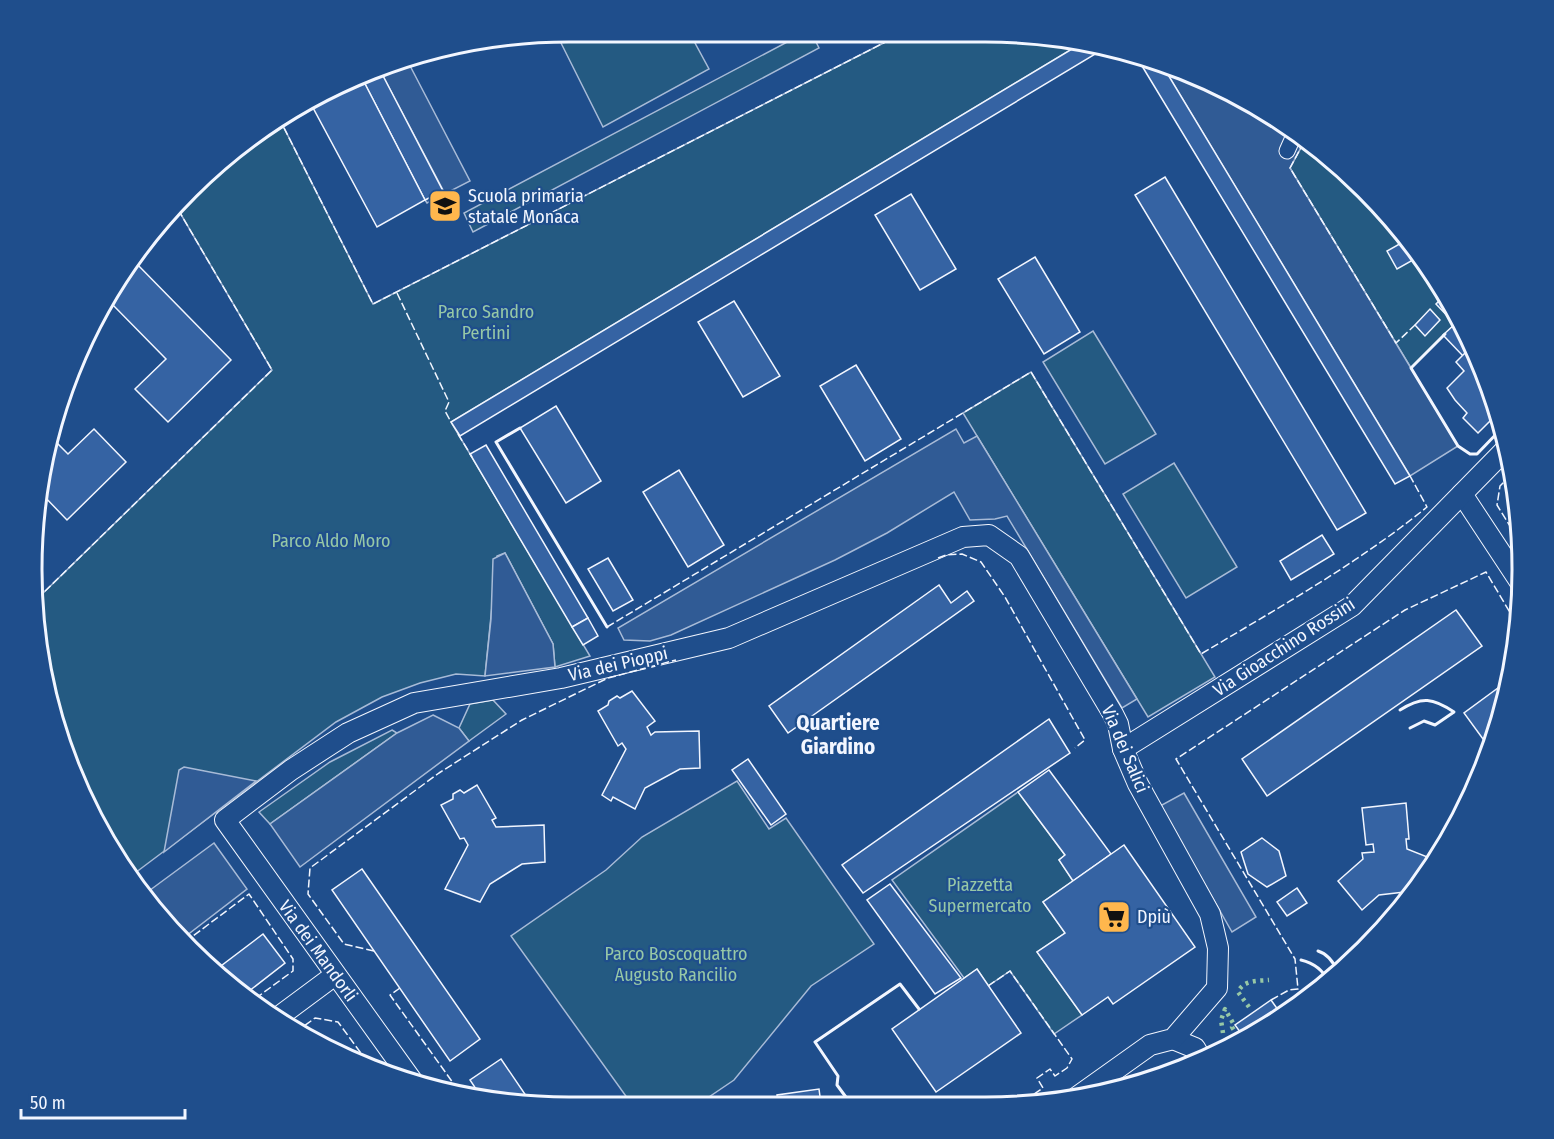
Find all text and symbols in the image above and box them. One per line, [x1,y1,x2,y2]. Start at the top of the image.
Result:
place label: Scuola primaria statale Monaca [468,185,584,228]
school or university icon: Scuola primaria statale Monaca [427,188,463,224]
park label: Parco Sandro Pertini [438,301,534,344]
park label: Parco Aldo Moro [271,530,391,552]
street label: Via Gioacchino Rossini [1209,593,1359,701]
street label: Via dei Pioppi [566,642,670,686]
street label: Via dei Salici [1097,702,1153,796]
district label: Quartiere Giardino [796,710,880,760]
park label: Piazzetta Supermercato [928,874,1032,917]
street label: Via dei Mandorli [274,896,362,1006]
supermarket icon: Dpiù [1096,899,1132,935]
place label: Dpiù [1137,906,1171,928]
park label: Parco Boscoquattro Augusto Rancilio [605,943,747,986]
scale bar [21,1082,184,1120]
text: 50 m [30,1092,66,1114]

